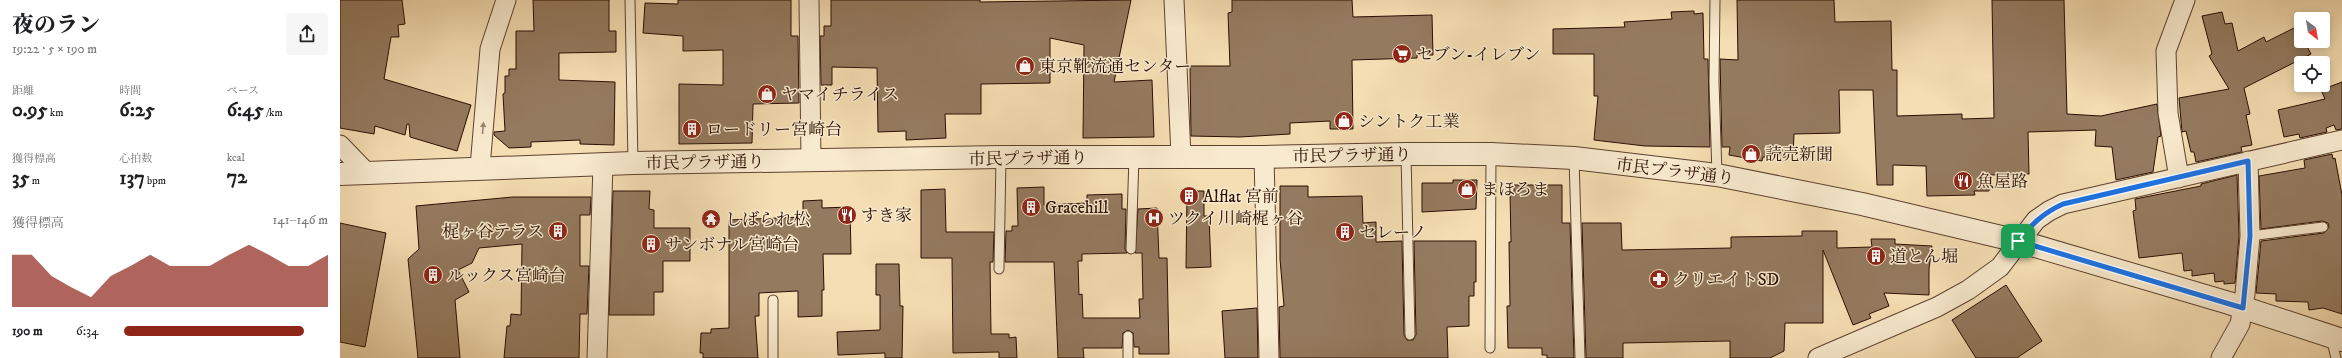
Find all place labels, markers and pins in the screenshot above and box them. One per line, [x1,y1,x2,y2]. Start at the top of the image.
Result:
supermarket icon: セブン-イレブン [1391,43,1413,65]
place label: セブン-イレブン [1416,44,1541,66]
shop icon: 東京靴流通センター [1014,55,1036,77]
place label: 東京靴流通センター [1039,56,1191,78]
shop icon: ヤマイチライス [756,83,778,105]
place label: ヤマイチライス [781,84,899,106]
shop icon: シントク工業 [1333,110,1355,132]
place label: シントク工業 [1358,111,1459,133]
building icon: ロードリー宮崎台 [681,118,703,140]
place label: ロードリー宮崎台 [706,119,842,141]
shop icon: 読売新聞 [1740,143,1762,165]
place label: 読売新聞 [1765,144,1833,166]
restaurant icon: 魚屋路 [1952,170,1974,192]
place label: 魚屋路 [1977,171,2028,193]
shop icon: まほろま [1456,178,1478,200]
place label: まほろま [1481,179,1549,201]
building icon: Alflat 宮前 [1178,185,1200,207]
place label: Alflat 宮前 [1203,186,1279,208]
building icon: Gracehill [1020,196,1042,218]
place label: Gracehill [1045,197,1108,219]
restaurant icon: すき家 [836,204,858,226]
place label: すき家 [861,205,912,227]
hospital icon: ツクイ川崎梶ヶ谷 [1143,207,1165,229]
temple icon: しばられ松 [700,208,722,230]
place label: ツクイ川崎梶ヶ谷 [1168,208,1303,230]
place label: しばられ松 [725,209,810,231]
building icon: 梶ヶ谷テラス [547,220,569,242]
place label: 梶ヶ谷テラス [443,221,544,243]
building icon: セレーノ [1334,221,1356,243]
place label: セレーノ [1359,222,1427,244]
pin [2001,224,2035,258]
building icon: サンボナル宮崎台 [640,233,662,255]
place label: サンボナル宮崎台 [665,234,799,256]
building icon: 道とん堀 [1865,245,1887,267]
place label: 道とん堀 [1890,246,1958,268]
building icon: ルックス宮崎台 [422,264,444,286]
place label: ルックス宮崎台 [447,265,566,287]
pharmacy icon: クリエイトSD [1648,268,1670,290]
place label: クリエイトSD [1673,269,1779,291]

